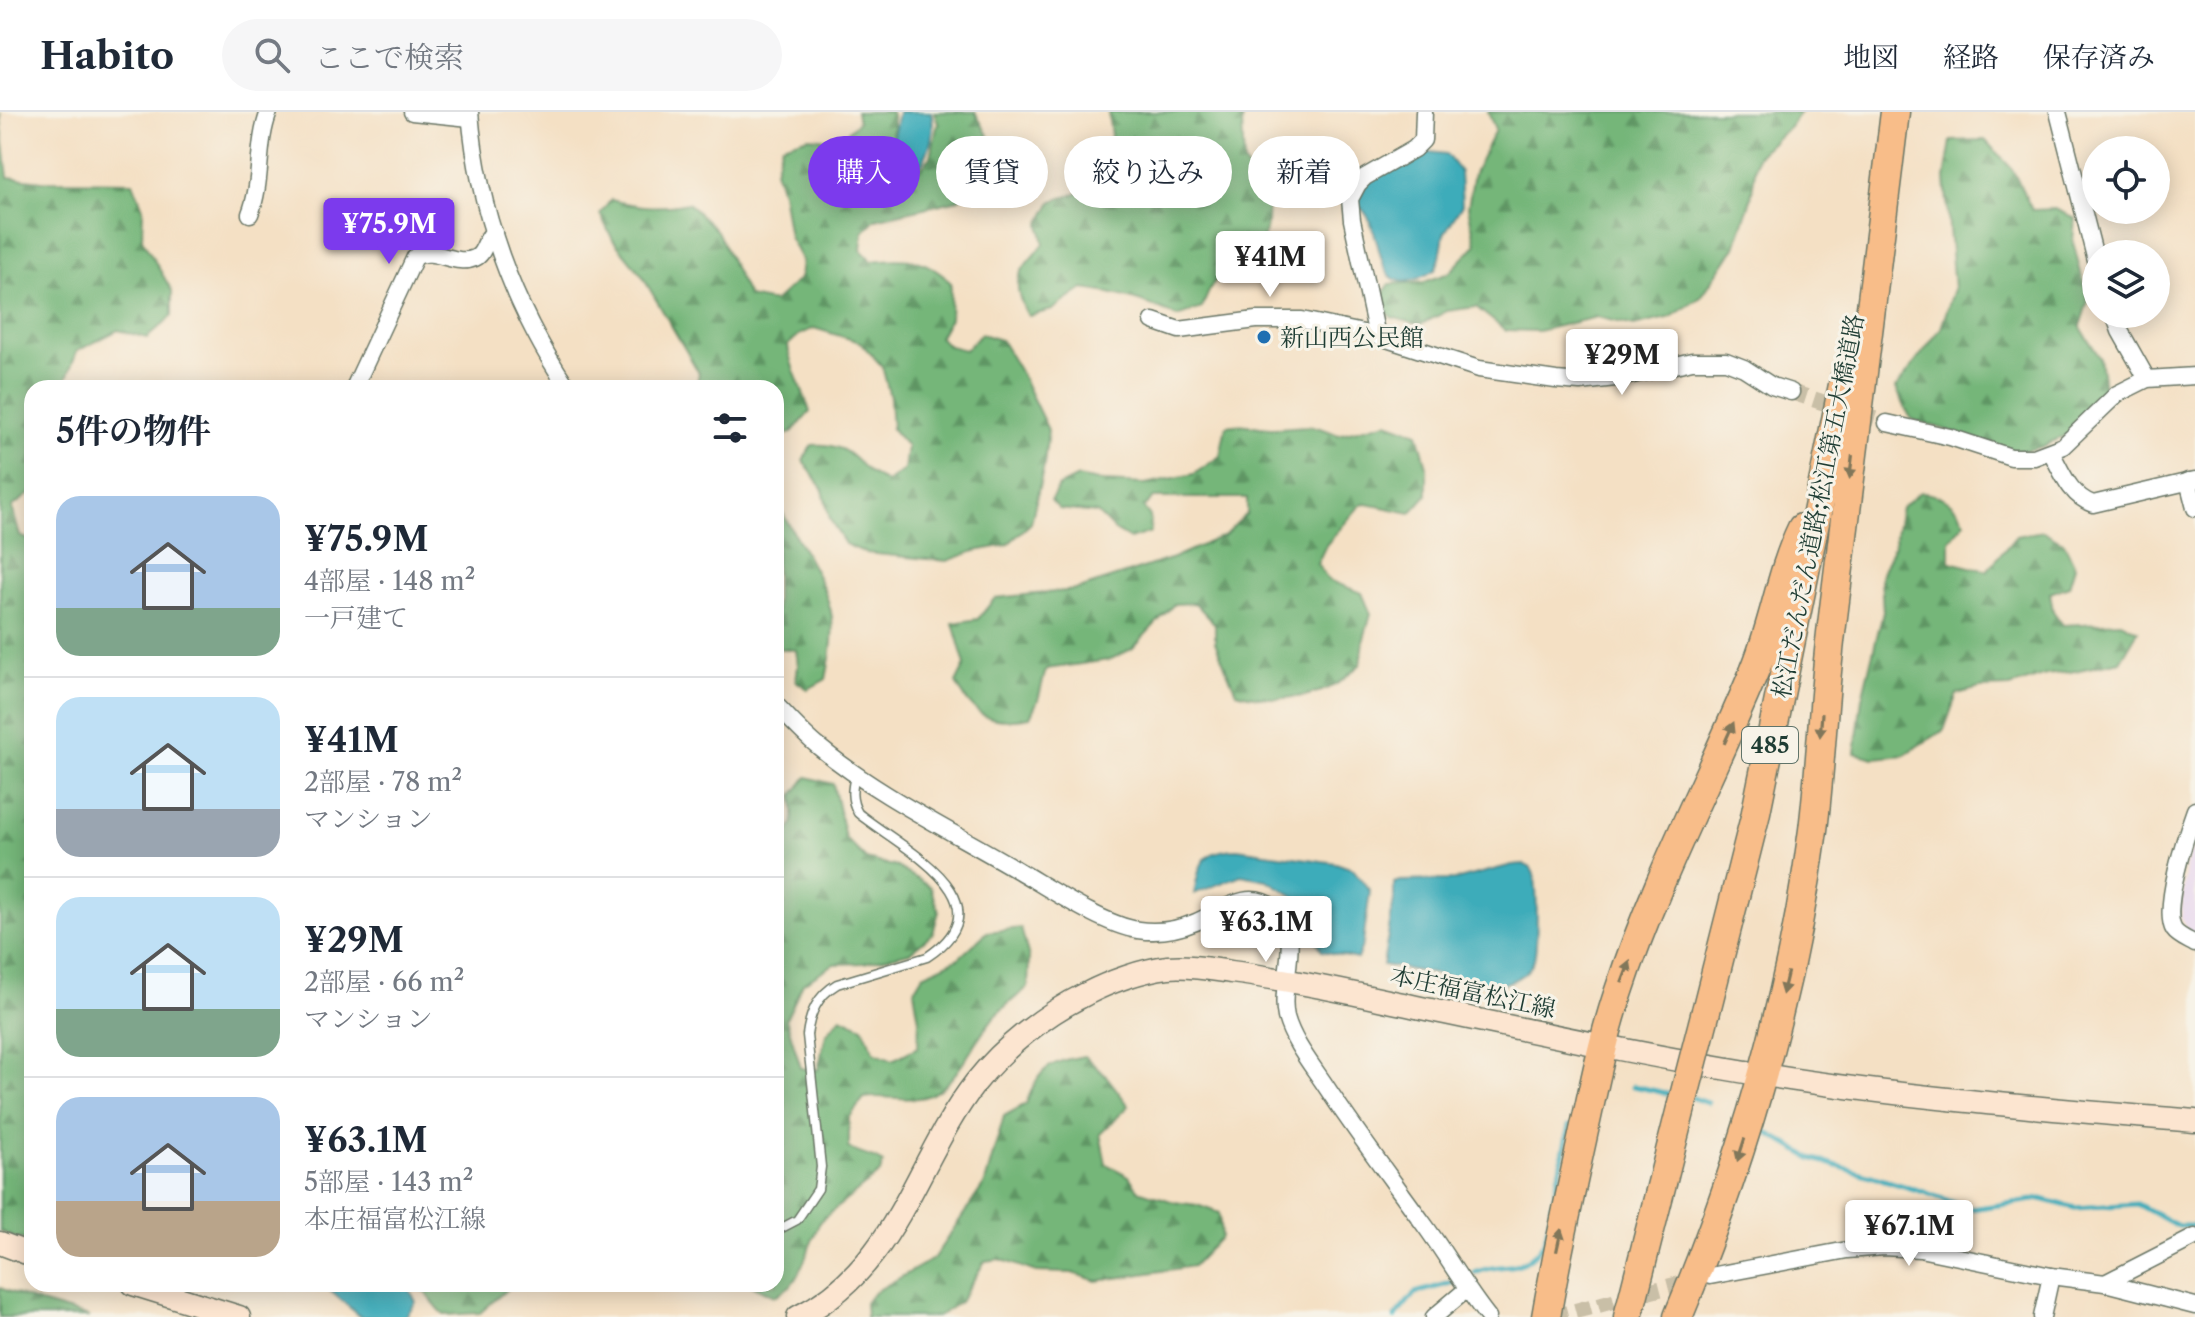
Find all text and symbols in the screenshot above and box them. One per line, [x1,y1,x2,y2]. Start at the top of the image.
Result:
search box [222,19,782,91]
text: Habito [40,32,174,79]
icon: search [250,33,294,77]
text: ここで検索 [314,39,464,76]
text: 地図 [1843,40,1899,74]
text: 経路 [1943,40,1999,74]
text: 保存済み [2043,40,2155,74]
chip: 購入 [808,136,920,208]
chip: 賃貸 [936,136,1048,208]
chip: 絞り込み [1064,136,1232,208]
chip: 新着 [1248,136,1360,208]
map controls [2082,136,2170,328]
button: locate [2082,136,2170,224]
pin: ¥75.9M [324,198,454,266]
text: ¥75.9M [341,208,437,240]
pin: ¥41M [1223,231,1317,299]
button: layers [2082,240,2170,328]
text: ¥41M [1234,241,1306,273]
street label: 松江だんだん道路;松江第五大橋道路 [1766,311,1870,701]
place label: 新山西公民館 [1280,323,1424,352]
marker: 新山西公民館 [1255,328,1273,346]
pin: ¥29M [1575,329,1669,397]
text: ¥29M [1584,339,1660,371]
icon: filters [708,406,752,450]
text: 5件の物件 [56,410,211,452]
one-way arrow [1845,455,1858,480]
text: ¥75.9M [304,518,428,560]
icon: home [120,528,216,624]
text: 4部屋 · 148 m² [304,565,475,597]
text: 一戸建て [304,602,408,634]
one-way arrow [1814,713,1827,738]
text: ¥41M [304,719,399,761]
one-way arrow [1722,721,1735,745]
road number: 485 [1742,727,1798,763]
icon: home [120,729,216,825]
text: 2部屋 · 78 m² [304,766,462,798]
text: マンション [304,803,433,835]
pin: ¥63.1M [1201,896,1331,964]
text: ¥63.1M [1219,906,1313,938]
text: ¥29M [304,919,404,961]
icon: home [120,929,216,1025]
street label: 本庄福富松江線 [1388,960,1558,1024]
one-way arrow [1620,960,1633,984]
text: 2部屋 · 66 m² [304,966,464,998]
one-way arrow [1778,970,1791,995]
text: マンション [304,1003,433,1035]
text: ¥63.1M [304,1119,428,1161]
icon: home [120,1129,216,1225]
one-way arrow [1734,1138,1747,1162]
text: 5部屋 · 143 m² [304,1166,473,1198]
pin: ¥67.1M [1844,1200,1974,1268]
text: 本庄福富松江線 [304,1203,486,1235]
text: ¥67.1M [1863,1210,1955,1242]
one-way arrow [1554,1227,1566,1252]

